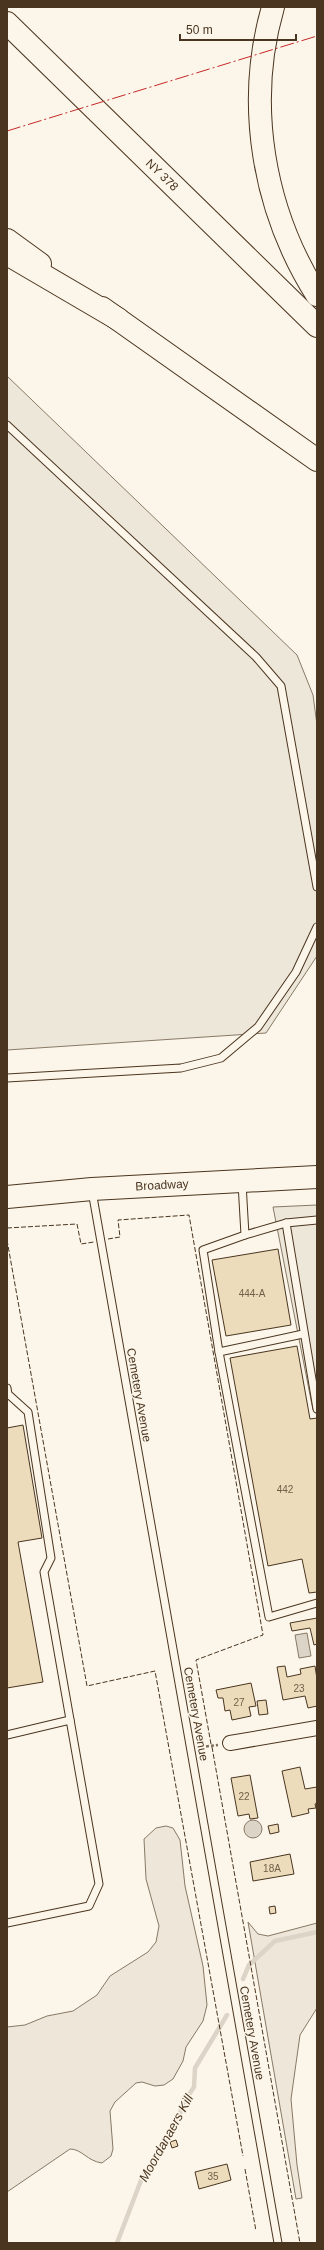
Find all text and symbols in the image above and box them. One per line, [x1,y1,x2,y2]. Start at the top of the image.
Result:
scale bar [180,16,296,42]
text: 50 m [186,23,213,37]
street label: NY 378 [143,156,181,194]
street label: Broadway [135,1177,189,1193]
house number: 444-A [239,1288,266,1299]
street label: Cemetery Avenue [124,1347,154,1443]
house number: 442 [277,1484,294,1495]
street label: Cemetery Avenue [181,1666,211,1762]
house number: 23 [293,1683,305,1694]
house number: 27 [233,1697,245,1708]
house number: 22 [238,1791,250,1802]
house number: 18A [263,1863,281,1874]
street label: Cemetery Avenue [237,1985,267,2081]
water label: Moordanaers Kill [136,2091,197,2184]
house number: 35 [207,2171,219,2182]

